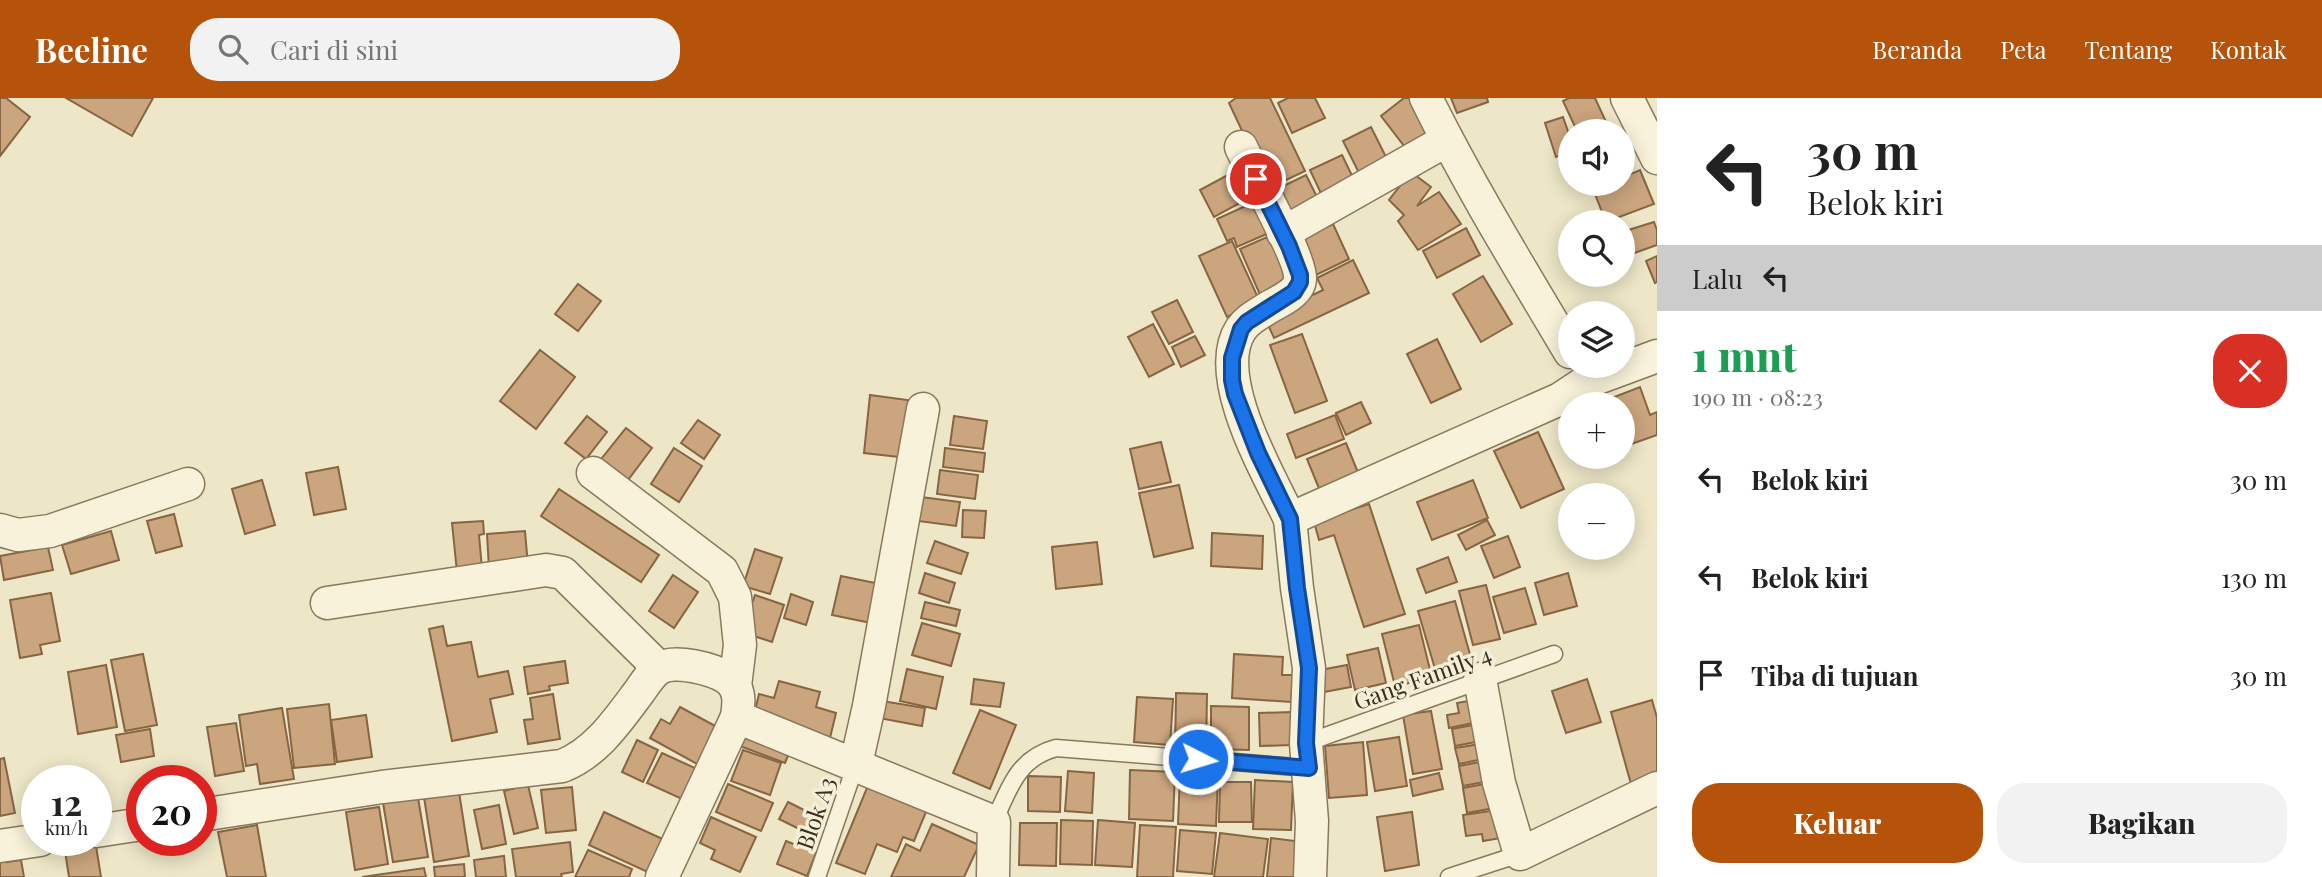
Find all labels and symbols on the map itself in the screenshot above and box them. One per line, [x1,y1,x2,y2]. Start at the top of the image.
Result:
pin [1226,149,1286,209]
street label: Gang Family 4 [1349,638,1495,716]
position arrow [1161,722,1235,796]
speed limit sign: 20 [126,765,217,856]
street label: Blok A3 [788,772,842,854]

